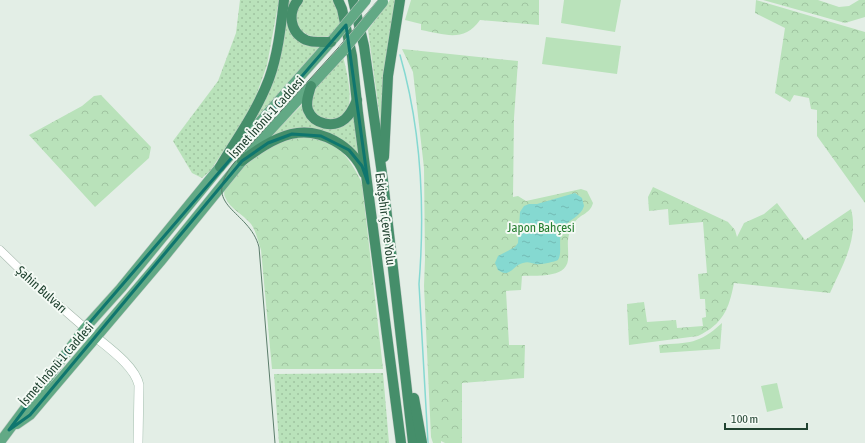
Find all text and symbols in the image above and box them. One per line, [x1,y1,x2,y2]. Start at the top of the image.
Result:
street label: İsmet İnönü-1 Caddesi [226,73,307,161]
street label: Eskişehir Çevre Yolu [372,172,399,266]
park label: Japon Bahçesi [507,220,575,235]
street label: Şahin Bulvarı [13,263,70,316]
street label: İsmet İnönü-1 Caddesi [16,320,97,409]
scale bar [725,405,807,431]
text: 100 m [731,412,758,426]

